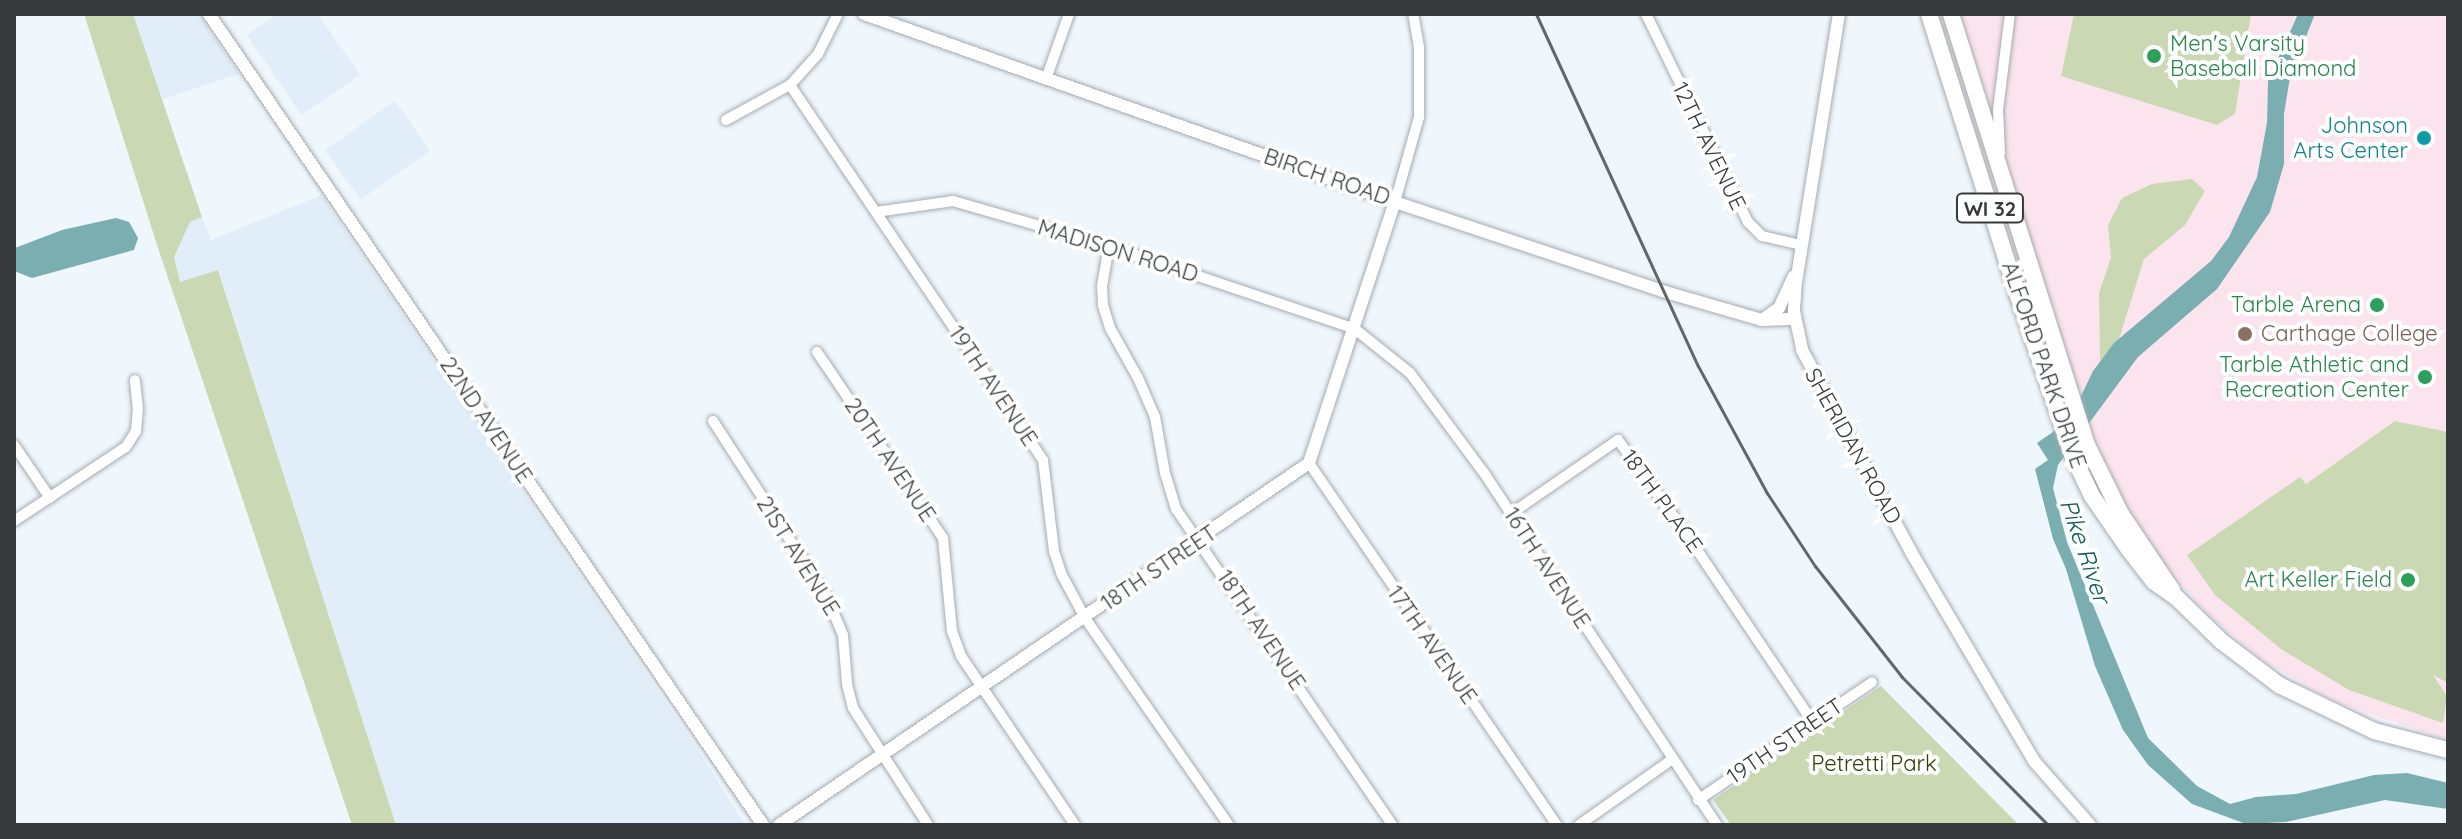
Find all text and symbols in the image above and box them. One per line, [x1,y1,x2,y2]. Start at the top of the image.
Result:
place label: Men's Varsity Baseball Diamond [2170,30,2356,82]
marker: Men's Varsity Baseball Diamond [2145,47,2163,65]
street label: 12TH AVENUE [1667,78,1751,214]
place label: Johnson Arts Center [2293,112,2408,164]
marker: Johnson Arts Center [2415,129,2433,147]
street label: BIRCH ROAD [1260,143,1394,211]
road number: WI 32 [1954,192,2026,224]
street label: MADISON ROAD [1035,214,1201,288]
street label: ALFORD PARK DRIVE [1996,258,2092,472]
place label: Tarble Arena [2231,292,2361,318]
marker: Tarble Arena [2368,296,2386,314]
street label: 19TH AVENUE [943,321,1043,451]
place label: Carthage College [2261,321,2438,347]
marker: Carthage College [2236,325,2254,343]
place label: Tarble Athletic and Recreation Center [2219,351,2409,402]
street label: 22ND AVENUE [434,352,538,488]
street label: SHERIDAN ROAD [1799,363,1907,529]
marker: Tarble Athletic and Recreation Center [2416,368,2434,386]
street label: 20TH AVENUE [839,393,941,527]
street label: 18TH PLACE [1616,444,1708,558]
street label: 21ST AVENUE [751,492,845,620]
water label: Pike River [2054,495,2116,607]
street label: 16TH AVENUE [1498,503,1596,633]
street label: 18TH STREET [1096,520,1222,616]
street label: 18TH AVENUE [1211,565,1311,695]
place label: Art Keller Field [2244,567,2392,593]
marker: Art Keller Field [2399,571,2417,589]
street label: 17TH AVENUE [1382,581,1482,709]
street label: 19TH STREET [1722,693,1848,789]
park label: Petretti Park [1811,751,1937,777]

